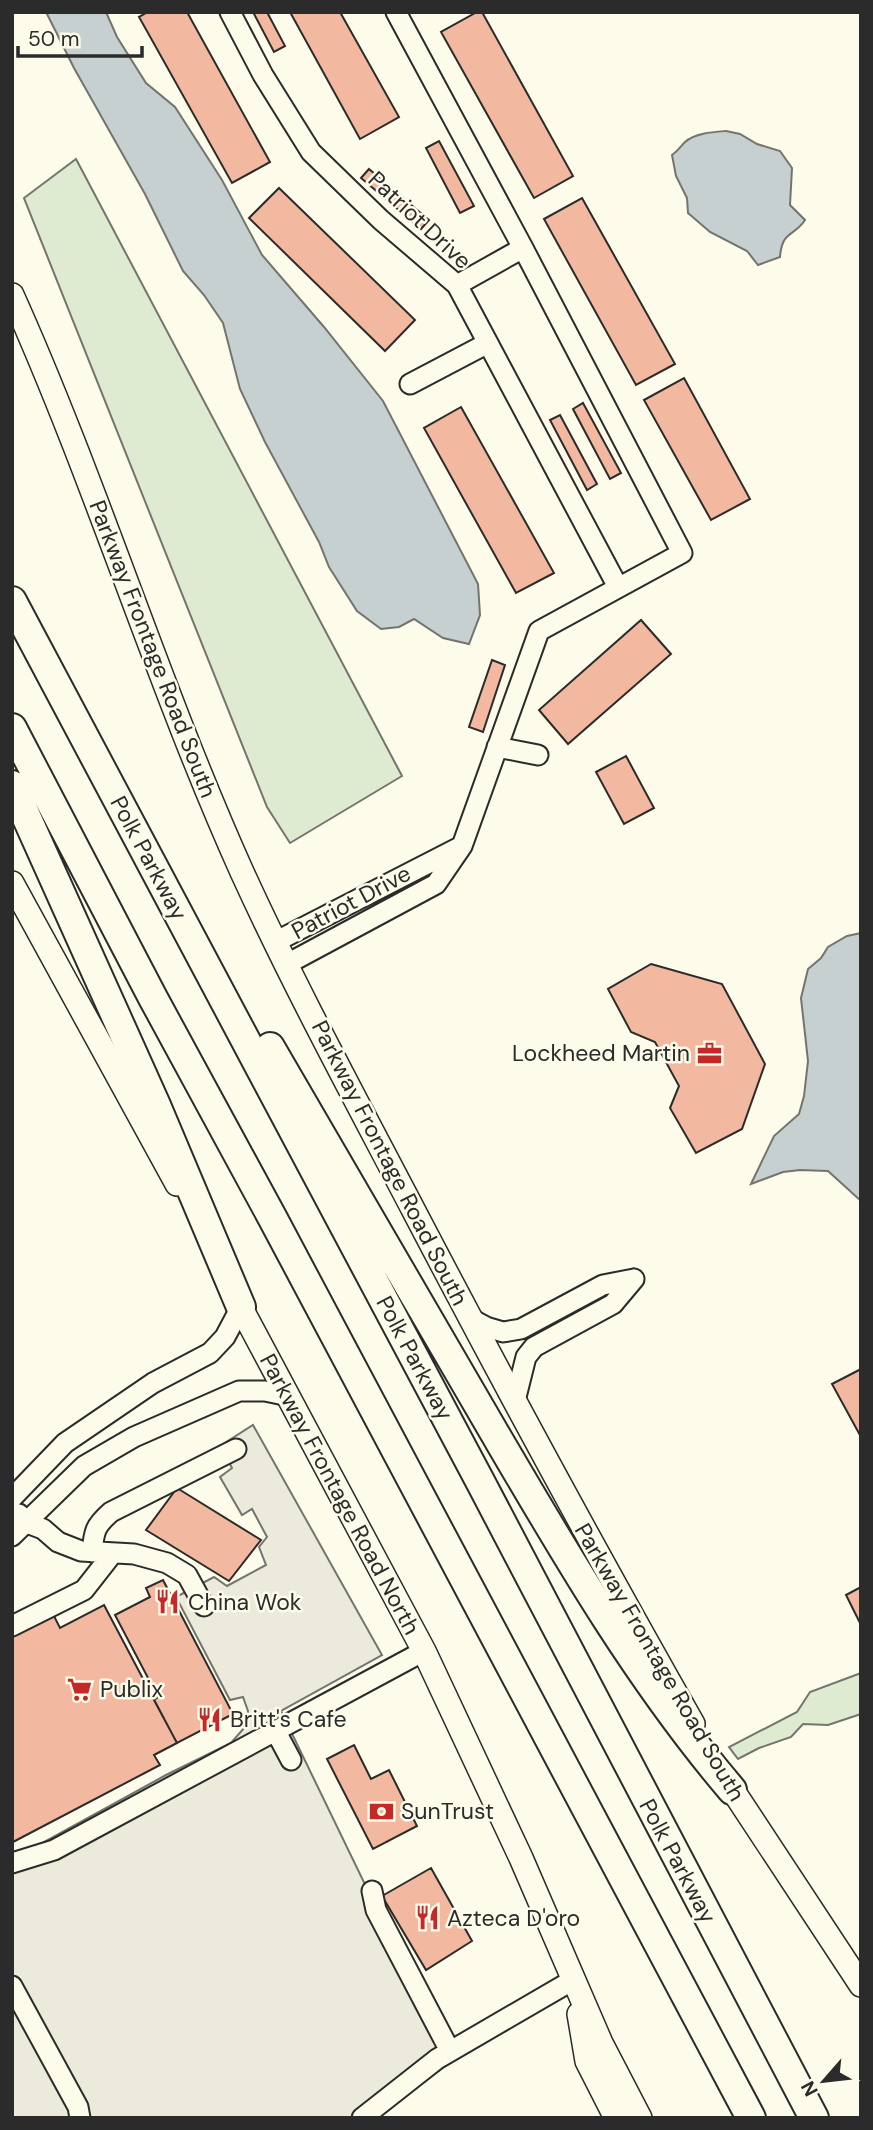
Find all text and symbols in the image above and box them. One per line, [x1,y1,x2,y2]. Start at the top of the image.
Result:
scale bar [18,14,142,58]
text: 50 m [28,25,79,53]
street label: Patriot Drive [362,164,478,276]
street label: Parkway Frontage Road South [82,496,224,802]
street label: Polk Parkway [104,791,194,926]
street label: Patriot Drive [286,858,416,946]
street label: Parkway Frontage Road South [305,1015,475,1311]
place label: Lockheed Martin [512,1038,690,1068]
office icon: Lockheed Martin [696,1039,724,1067]
street label: Polk Parkway [370,1291,460,1426]
street label: Parkway Frontage Road North [253,1348,427,1640]
street label: Parkway Frontage Road South [568,1518,752,1806]
place label: China Wok [188,1587,302,1617]
restaurant icon: China Wok [154,1588,182,1616]
place label: Publix [100,1674,163,1704]
supermarket icon: Publix [66,1675,94,1703]
place label: Britt's Cafe [230,1704,347,1734]
restaurant icon: Britt's Cafe [196,1705,224,1733]
street label: Polk Parkway [633,1794,723,1929]
place label: SunTrust [401,1796,494,1826]
bank icon: SunTrust [367,1797,395,1825]
place label: Azteca D'oro [447,1903,580,1933]
restaurant icon: Azteca D'oro [413,1904,441,1932]
north arrow [789,2046,859,2116]
text: N [795,2077,824,2101]

